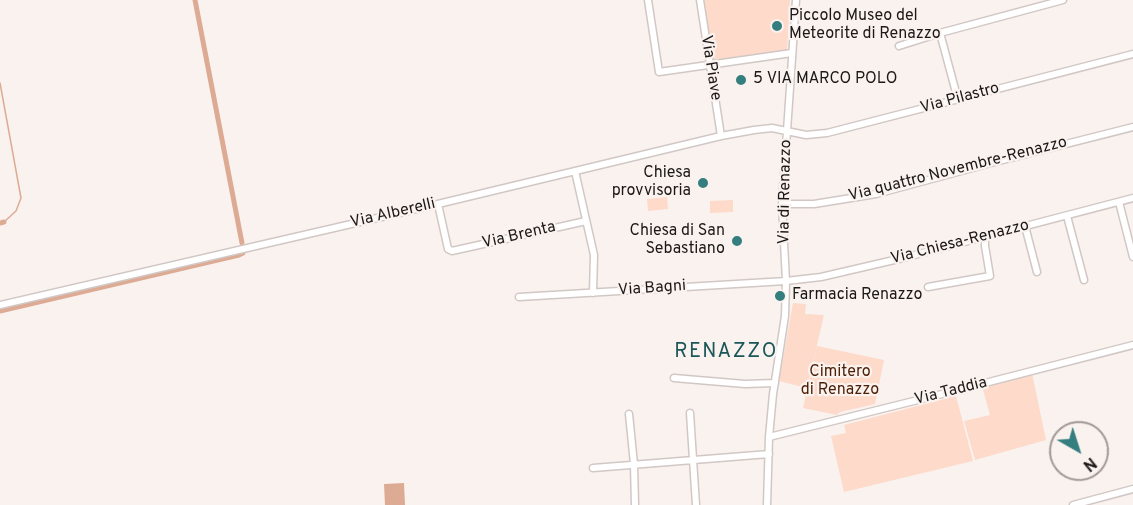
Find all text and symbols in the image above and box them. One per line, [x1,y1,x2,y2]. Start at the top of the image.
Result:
place label: Piccolo Museo del Meteorite di Renazzo [789,7,941,45]
marker: Piccolo Museo del Meteorite di Renazzo [770,19,784,33]
street label: Via Piave [695,34,725,102]
place label: 5 VIA MARCO POLO [753,70,897,90]
marker: 5 VIA MARCO POLO [734,73,748,87]
street label: Via Pilastro [918,79,1002,119]
street label: Via quattro Novembre-Renazzo [847,134,1069,206]
street label: Via di Renazzo [775,139,797,245]
place label: Chiesa provvisoria [612,164,691,202]
marker: Chiesa provvisoria [696,176,710,190]
street label: Via Alberelli [349,195,437,233]
street label: Via Chiesa-Renazzo [889,217,1031,269]
street label: Via Brenta [480,218,558,254]
place label: Chiesa di San Sebastiano [630,222,725,260]
marker: Chiesa di San Sebastiano [730,234,744,248]
street label: Via Bagni [617,277,687,301]
place label: Farmacia Renazzo [792,286,922,306]
marker: Farmacia Renazzo [773,289,787,303]
district label: RENAZZO [674,341,778,365]
park label: Cimitero di Renazzo [801,363,879,401]
street label: Via Taddia [913,374,989,410]
north arrow [1049,421,1109,481]
text: N [1078,452,1100,475]

